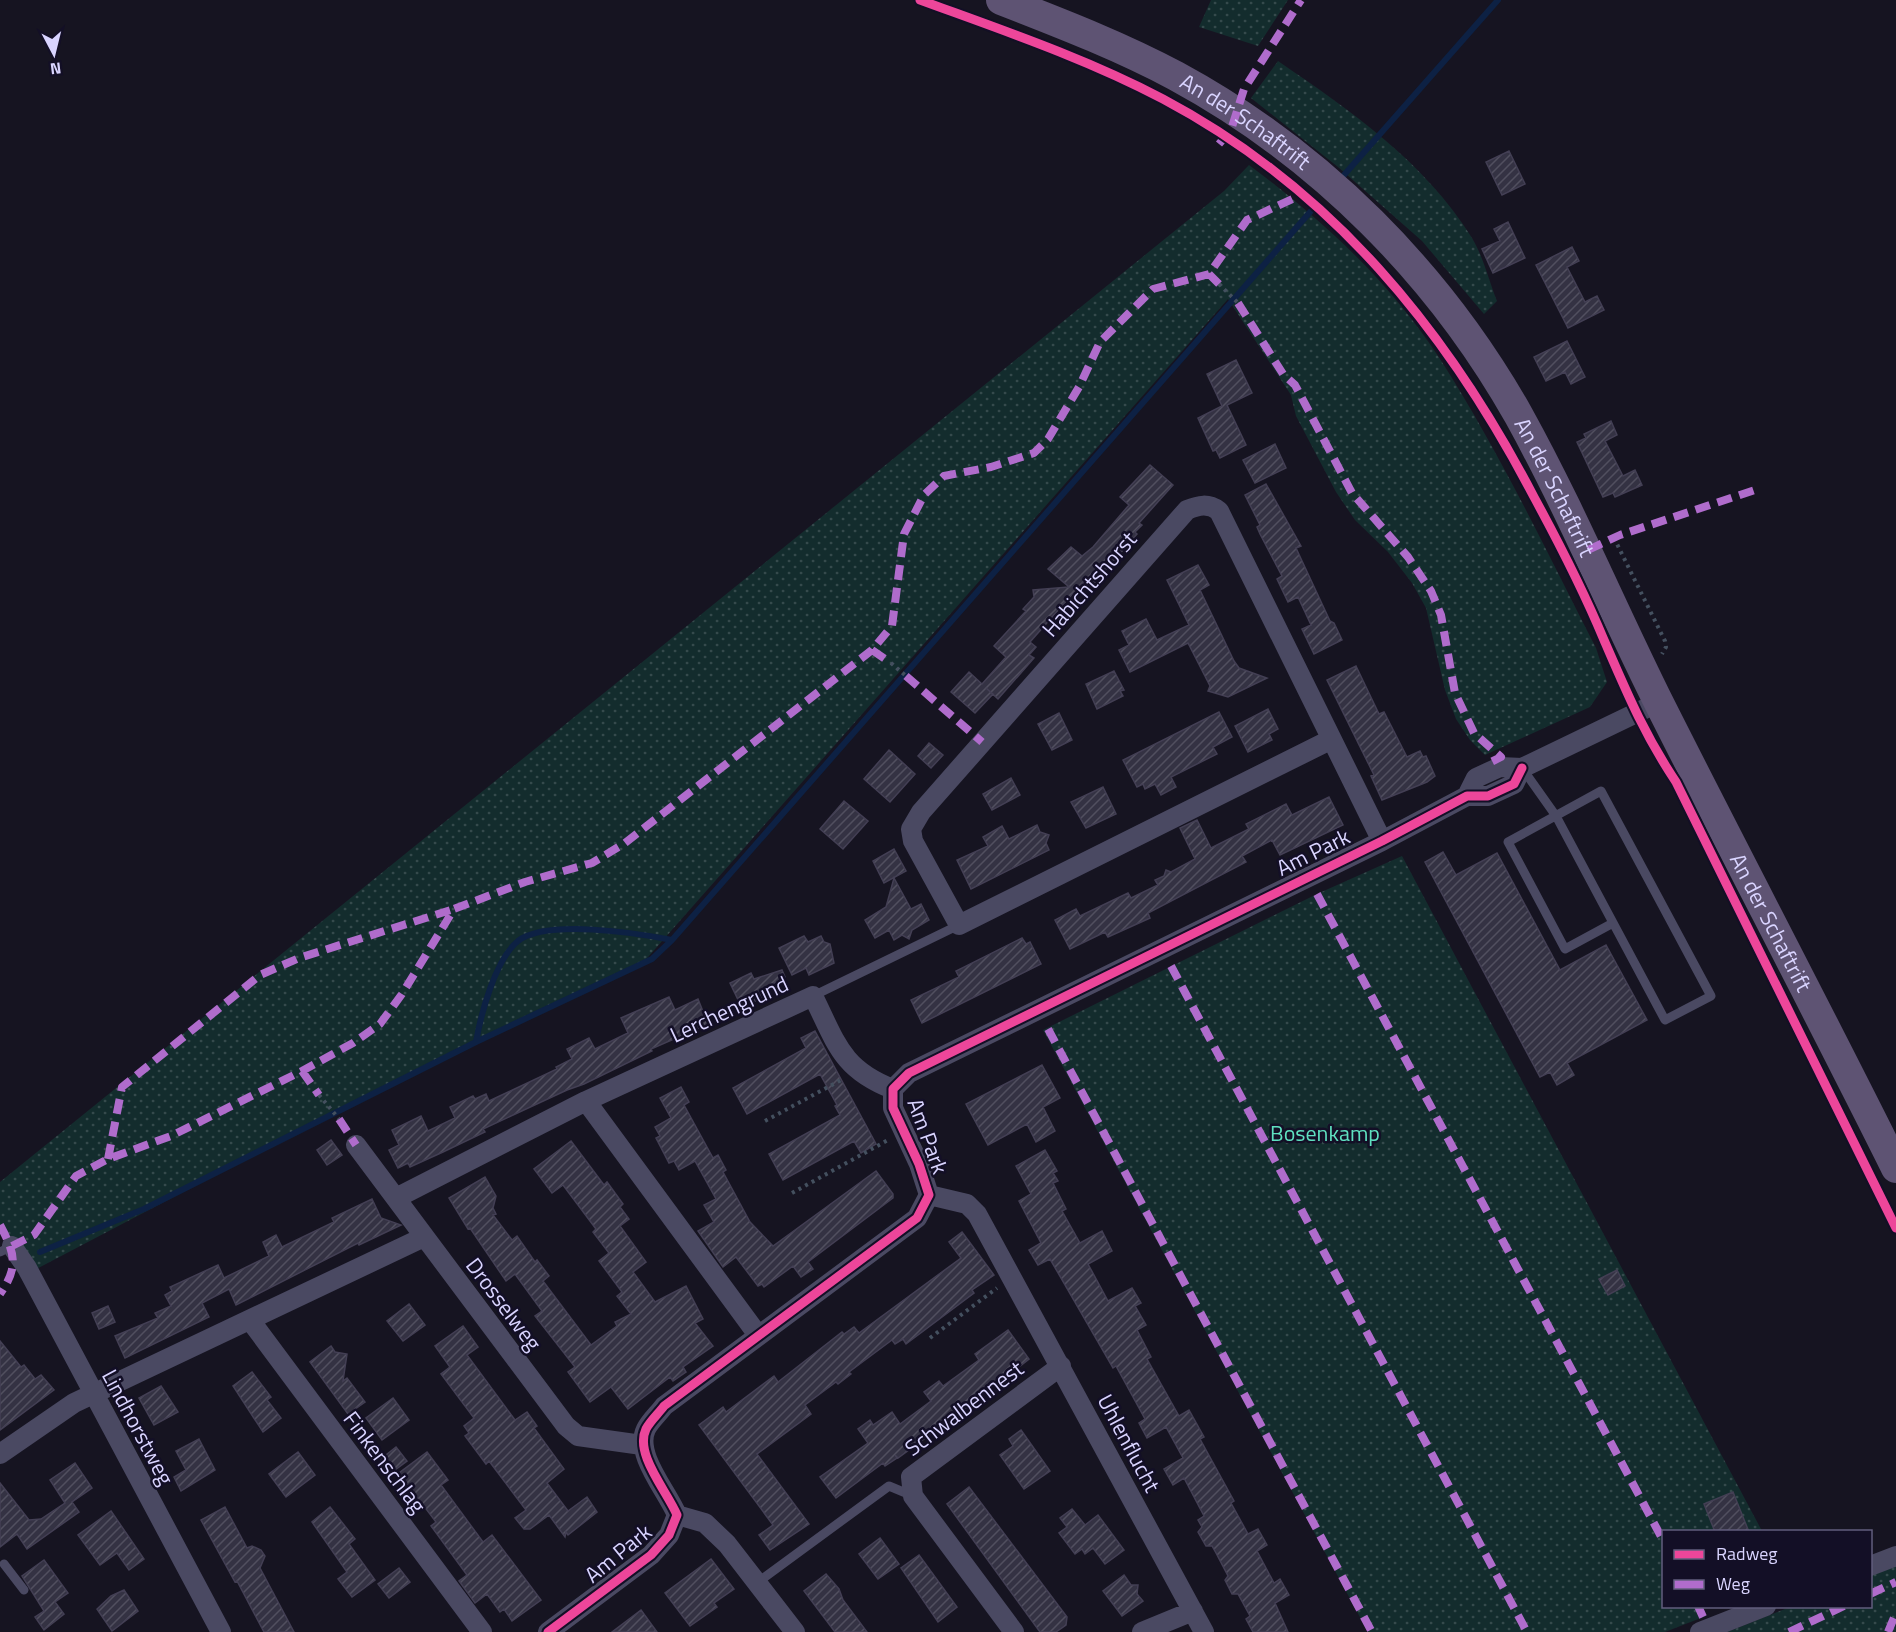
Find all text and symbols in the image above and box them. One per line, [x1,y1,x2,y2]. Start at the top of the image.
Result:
north arrow [24,24,84,84]
text: N [49,56,63,81]
street label: An der Schaftrift [1174,65,1319,178]
street label: An der Schaftrift [1506,411,1604,563]
street label: Habichtshorst [1033,523,1145,644]
street label: Am Park [1270,819,1356,884]
street label: An der Schaftrift [1721,847,1821,998]
street label: Lerchengrund [664,967,794,1051]
street label: Am Park [899,1093,958,1179]
park label: Bosenkamp [1270,1116,1380,1150]
street label: Drosselweg [458,1250,550,1358]
street label: Schwalbennest [897,1352,1031,1464]
street label: Lindhorstweg [93,1363,183,1491]
street label: Uhlenflucht [1089,1388,1169,1499]
street label: Finkenschlag [335,1404,435,1520]
street label: Am Park [577,1515,660,1591]
legend [1662,1530,1872,1608]
text: Radweg [1716,1540,1778,1567]
text: Weg [1716,1570,1750,1597]

